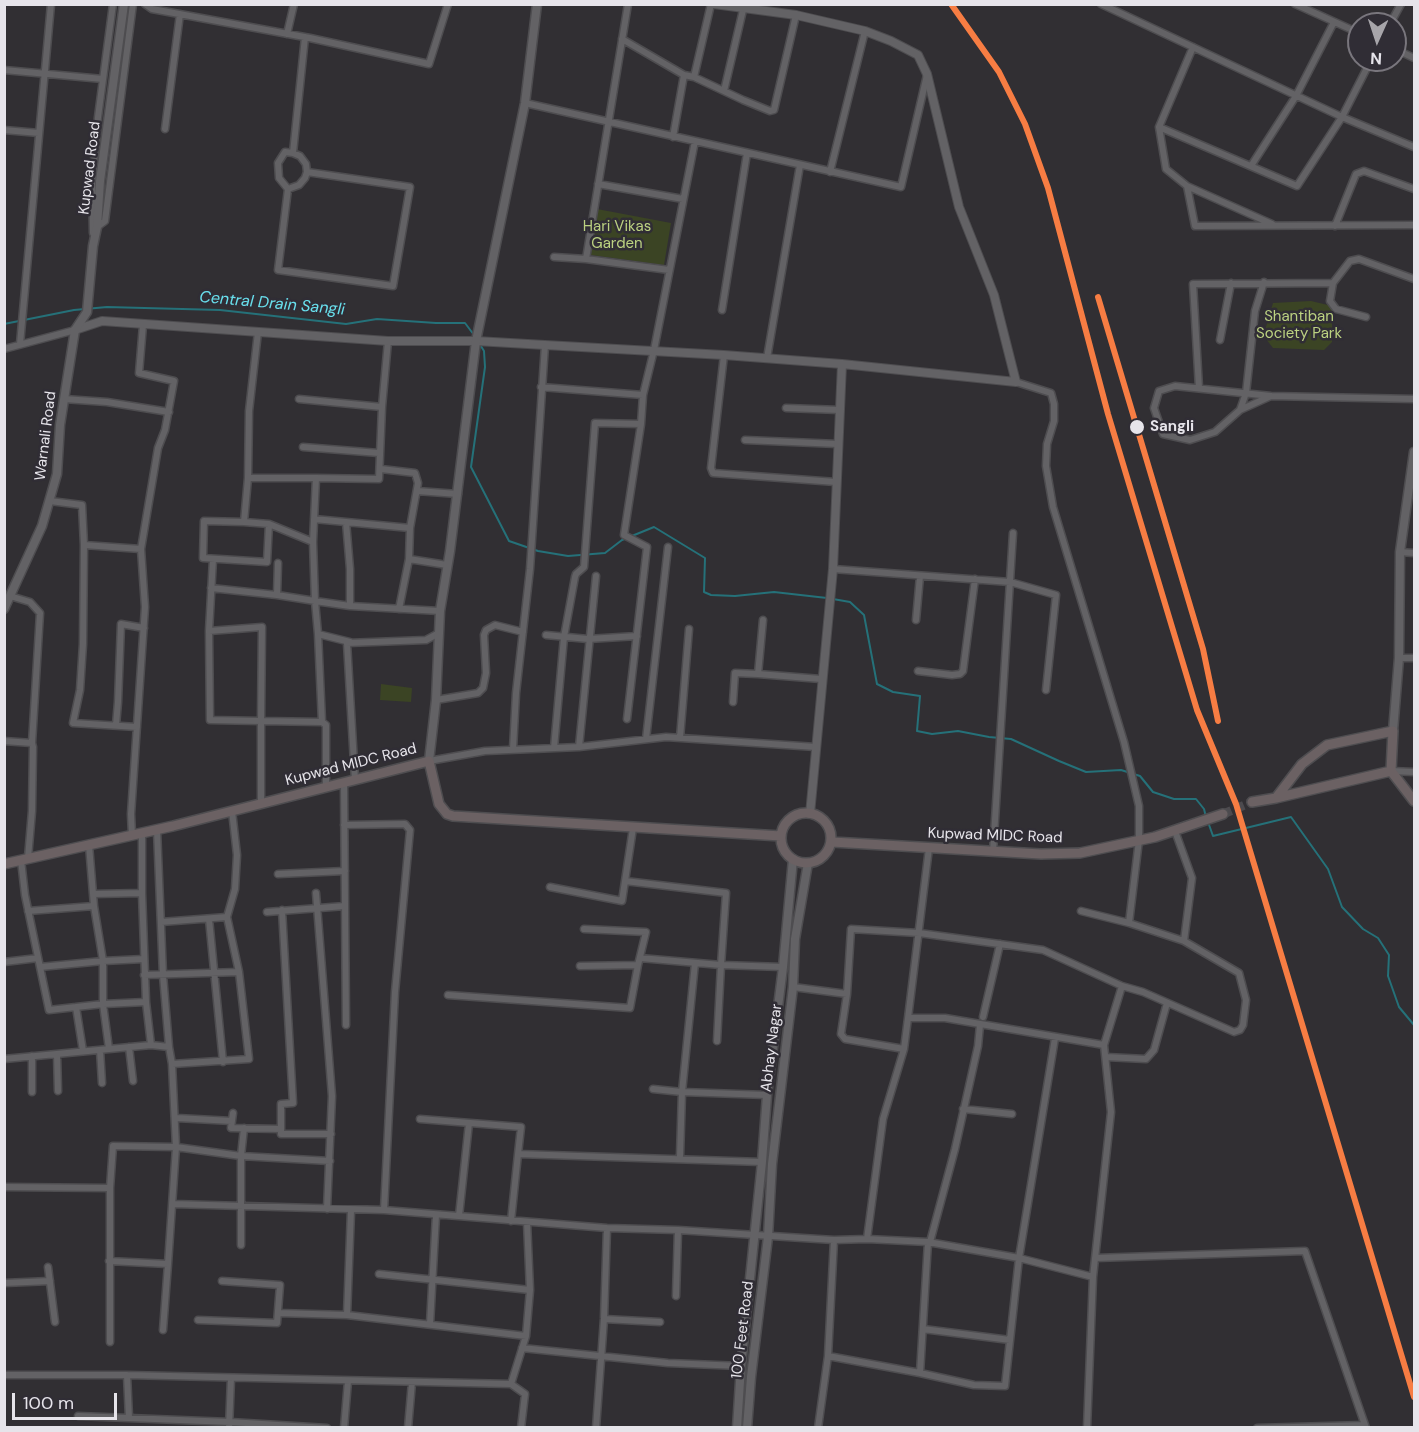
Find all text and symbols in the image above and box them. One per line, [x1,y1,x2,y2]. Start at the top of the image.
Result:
north arrow [1347,12,1407,72]
text: N [1370,48,1383,69]
street label: Kupwad Road [75,120,105,216]
park label: Hari Vikas Garden [583,218,651,253]
water label: Central Drain Sangli [199,288,345,320]
park label: Shantiban Society Park [1256,308,1342,343]
street label: Warnali Road [32,390,60,482]
marker: Sangli [1128,418,1146,436]
place label: Sangli [1150,418,1194,436]
street label: Kupwad MIDC Road [283,740,419,790]
street label: Kupwad MIDC Road [927,825,1063,847]
street label: Abhay Nagar [758,1003,786,1093]
street label: 100 Feet Road [728,1280,758,1380]
scale bar [15,1381,120,1419]
text: 100 m [23,1391,74,1415]

